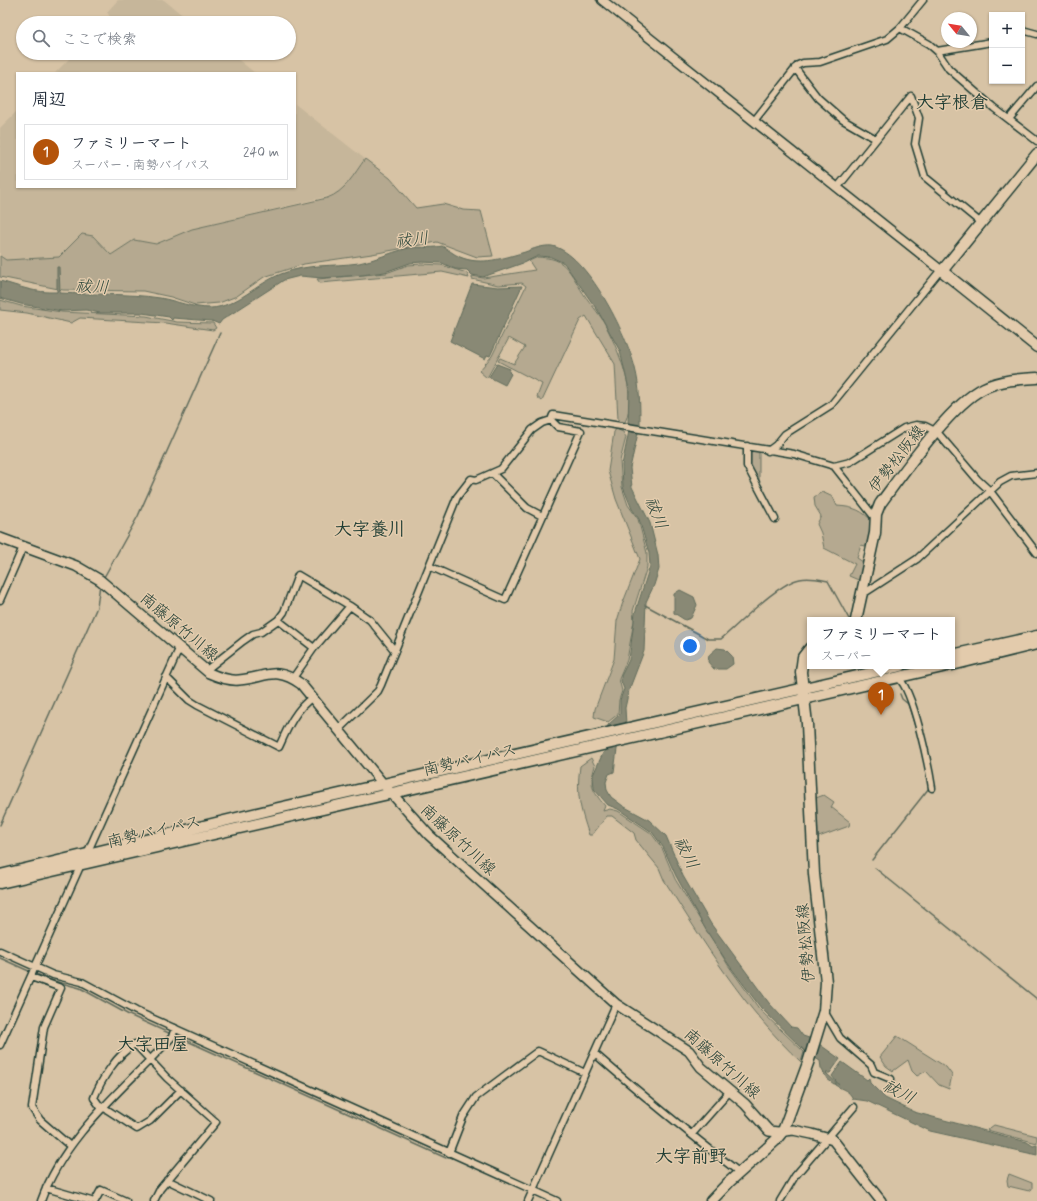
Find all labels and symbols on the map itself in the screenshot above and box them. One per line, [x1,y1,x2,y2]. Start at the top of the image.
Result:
north arrow [941,12,977,48]
district label: 大字根倉 [916,91,988,115]
water label: 祓川 [394,227,430,253]
water label: 祓川 [74,275,110,299]
street label: 伊勢松阪線 [864,421,930,497]
water label: 祓川 [640,493,672,533]
district label: 大字養川 [334,518,406,542]
street label: 南藤原竹川線 [135,588,223,666]
your location [680,636,700,656]
pin: 1 [868,682,894,715]
street label: 南勢バイパス [421,739,519,781]
street label: 南藤原竹川線 [416,800,500,880]
street label: 南勢バイパス [105,811,203,853]
water label: 祓川 [668,833,704,873]
street label: 伊勢松阪線 [792,902,820,984]
street label: 南藤原竹川線 [679,1024,765,1104]
district label: 大字田屋 [117,1033,189,1057]
water label: 祓川 [879,1074,919,1110]
district label: 大字前野 [655,1145,727,1169]

